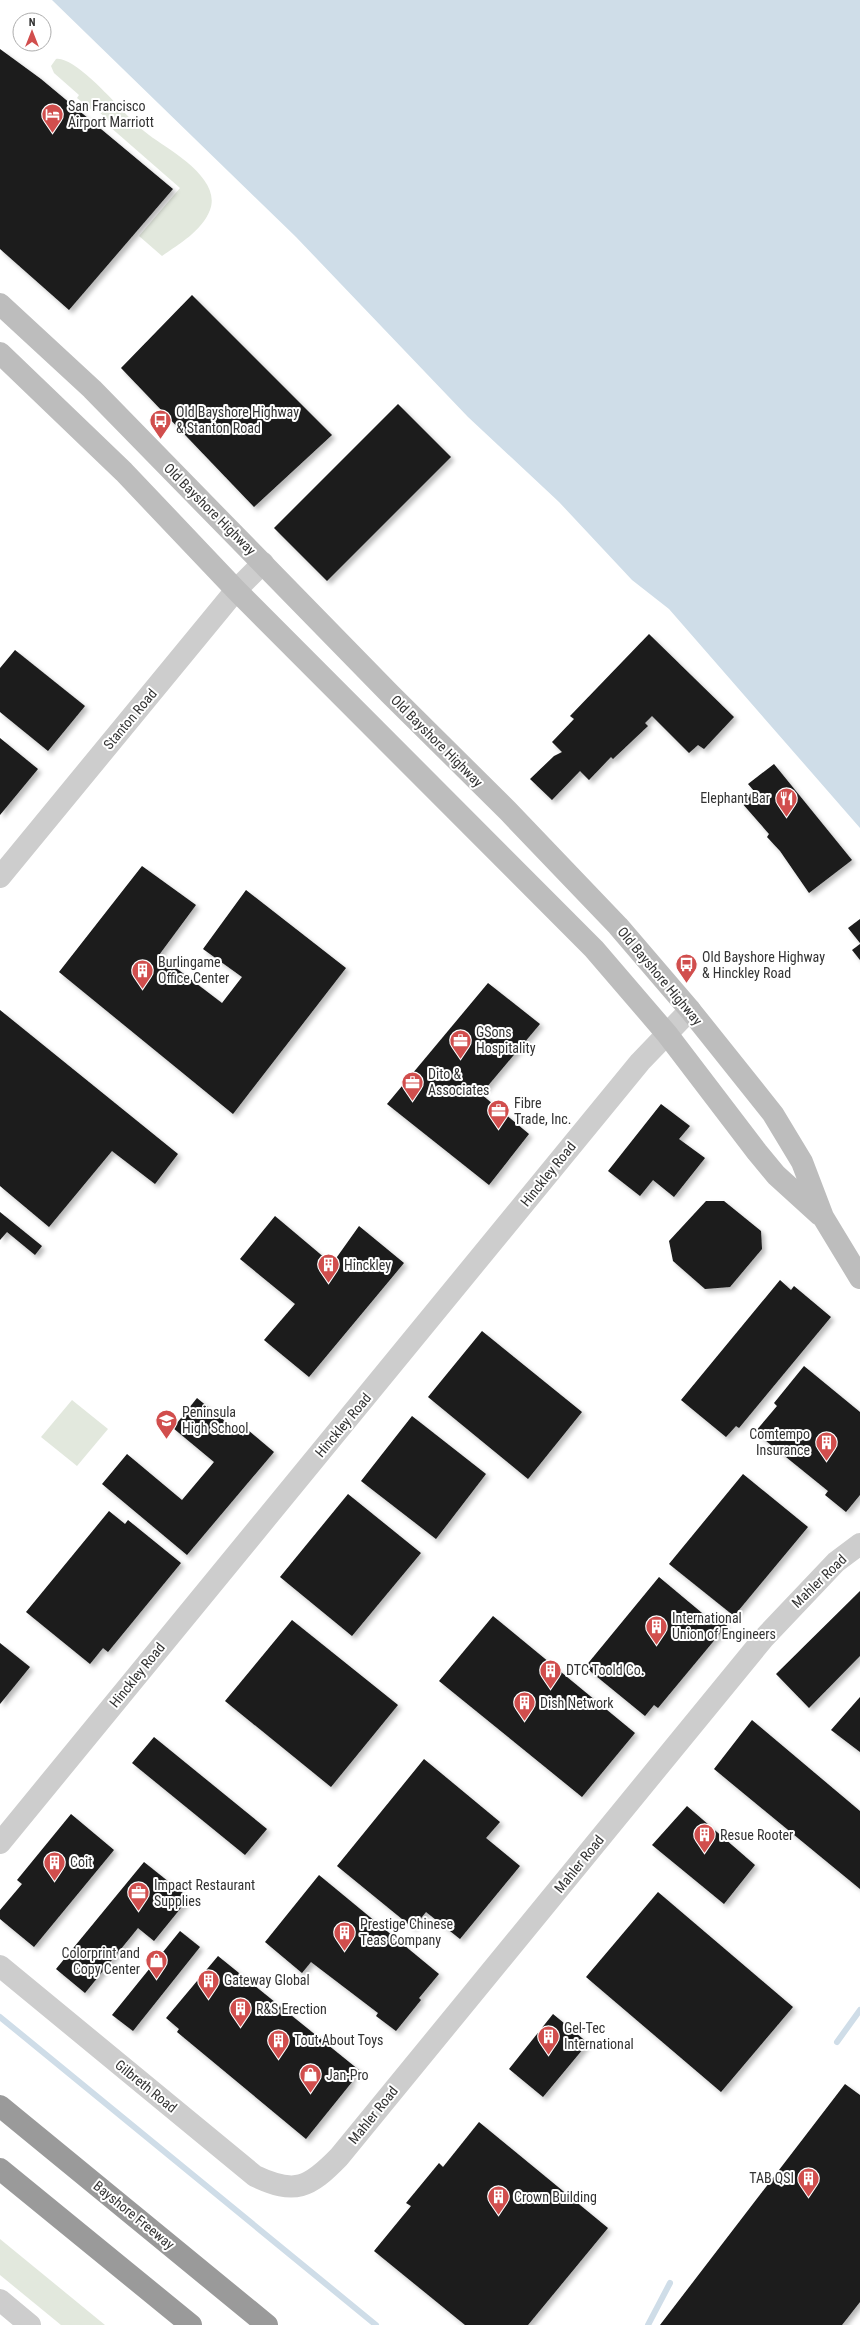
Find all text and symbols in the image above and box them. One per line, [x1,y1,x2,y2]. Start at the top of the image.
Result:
north arrow [12,12,52,52]
text: N [29,16,36,29]
place label: San Francisco Airport Marriott [68,98,154,130]
hotel icon: San Francisco Airport Marriott [40,101,66,134]
place label: Old Bayshore Highway & Stanton Road [176,404,299,436]
bus stop icon: Old Bayshore Highway & Stanton Road [148,407,174,440]
street label: Old Bayshore Highway [161,460,259,558]
street label: Stanton Road [100,686,160,752]
street label: Old Bayshore Highway [388,692,486,790]
restaurant icon: Elephant Bar [773,785,799,818]
place label: Elephant Bar [700,790,770,806]
street label: Old Bayshore Highway [614,924,706,1028]
place label: Old Bayshore Highway & Hinckley Road [702,949,825,981]
bus stop icon: Old Bayshore Highway & Hinckley Road [674,952,700,985]
place label: Burlingame Office Center [158,954,229,986]
building icon: Burlingame Office Center [130,957,156,990]
place label: GSons Hospitality [476,1024,536,1056]
office icon: GSons Hospitality [447,1027,473,1060]
place label: Dito & Associates [428,1066,489,1098]
office icon: Dito & Associates [399,1069,425,1102]
place label: Fibre Trade, Inc. [514,1095,571,1127]
office icon: Fibre Trade, Inc. [486,1098,512,1131]
street label: Hinckley Road [517,1139,579,1209]
building icon: Hinckley [316,1252,342,1285]
place label: Hinckley [344,1257,391,1273]
street label: Hinckley Road [312,1390,374,1460]
place label: Peninsula High School [182,1404,249,1436]
school or university icon: Peninsula High School [154,1407,180,1440]
place label: Comtempo Insurance [749,1426,810,1458]
building icon: Comtempo Insurance [813,1429,839,1462]
street label: Mahler Road [788,1551,850,1611]
place label: International Union of Engineers [672,1610,776,1642]
building icon: International Union of Engineers [643,1613,669,1646]
street label: Hinckley Road [106,1640,168,1710]
building icon: DTC Toold Co. [538,1657,564,1690]
place label: DTC Toold Co. [566,1662,644,1678]
building icon: Dish Network [511,1690,537,1723]
place label: Dish Network [540,1695,614,1711]
building icon: Resue Rooter [691,1822,717,1855]
place label: Resue Rooter [720,1827,793,1843]
street label: Mahler Road [551,1832,607,1896]
building icon: Coit [41,1849,67,1882]
place label: Coit [70,1854,92,1870]
place label: Impact Restaurant Supplies [154,1877,255,1909]
office icon: Impact Restaurant Supplies [126,1880,152,1913]
place label: Prestige Chinese Teas Company [360,1916,454,1948]
building icon: Prestige Chinese Teas Company [331,1919,357,1952]
place label: Colorprint and Copy Center [62,1945,140,1977]
shop icon: Colorprint and Copy Center [143,1948,169,1981]
building icon: Gateway Global [195,1967,221,2000]
place label: Gateway Global [224,1972,310,1988]
building icon: R&S Erection [228,1996,254,2029]
place label: R&S Erection [256,2001,327,2017]
place label: Gel-Tec International [564,2020,634,2052]
building icon: Gel-Tec International [535,2023,561,2056]
building icon: Tout About Toys [265,2027,291,2060]
place label: Tout About Toys [294,2032,383,2048]
street label: Gilbreth Road [112,2056,180,2116]
shop icon: Jan-Pro [297,2062,323,2095]
place label: Jan-Pro [326,2067,369,2083]
street label: Mahler Road [345,2083,401,2147]
building icon: TAB QSI [796,2165,822,2198]
place label: TAB QSI [749,2170,794,2186]
street label: Bayshore Freeway [90,2177,178,2253]
building icon: Crown Building [485,2184,511,2217]
place label: Crown Building [514,2189,597,2205]

